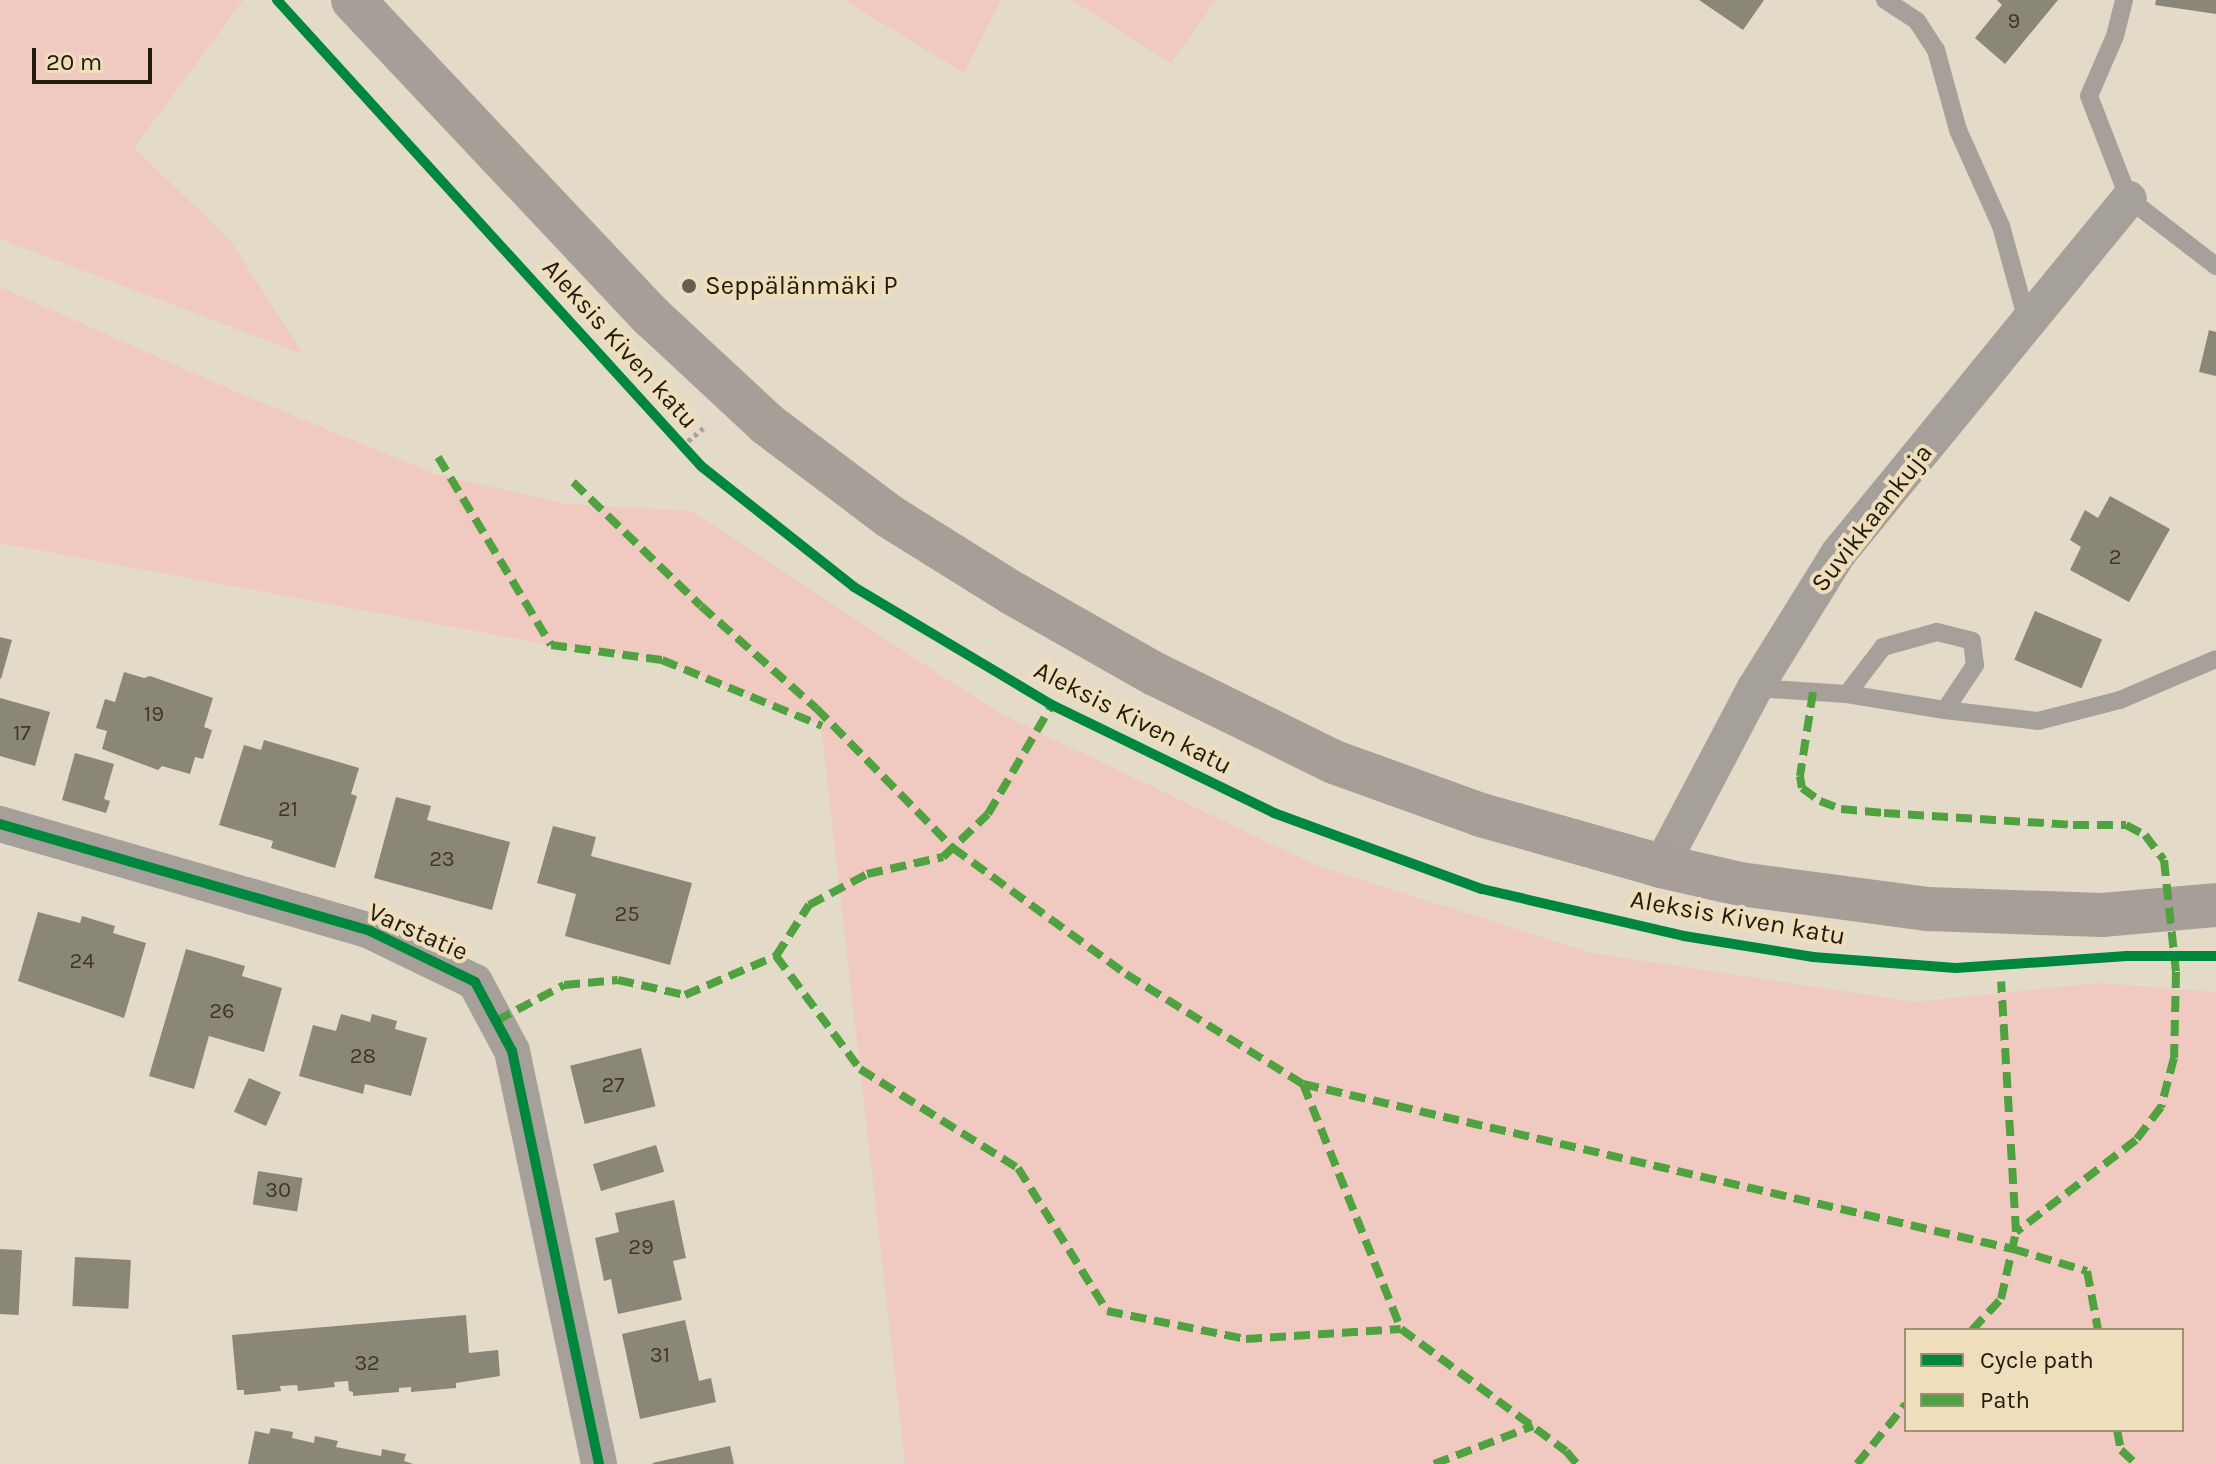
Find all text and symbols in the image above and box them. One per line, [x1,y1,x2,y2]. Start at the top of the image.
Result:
house number: 9 [2008,9,2020,35]
scale bar [36,32,156,82]
text: 20 m [46,48,102,76]
street label: Aleksis Kiven katu [536,253,704,435]
place label: Seppälänmäki P [705,270,898,302]
marker: Seppälänmäki P [680,277,698,295]
street label: Suvikkaankuja [1805,438,1939,598]
house number: 2 [2109,545,2121,571]
street label: Aleksis Kiven katu [1029,655,1237,781]
house number: 19 [144,702,164,728]
house number: 17 [13,721,31,747]
house number: 21 [278,797,298,823]
house number: 23 [429,847,455,873]
street label: Aleksis Kiven katu [1628,884,1848,952]
street label: Varstatie [363,896,473,968]
house number: 25 [614,902,640,928]
house number: 24 [69,949,95,975]
house number: 26 [209,999,235,1025]
house number: 28 [350,1044,376,1070]
house number: 27 [601,1073,625,1099]
house number: 30 [265,1178,291,1204]
house number: 29 [628,1235,654,1261]
legend [1904,1328,2184,1432]
house number: 31 [650,1343,670,1369]
text: Cycle path [1980,1346,2094,1374]
house number: 32 [354,1351,380,1377]
text: Path [1980,1386,2030,1414]

